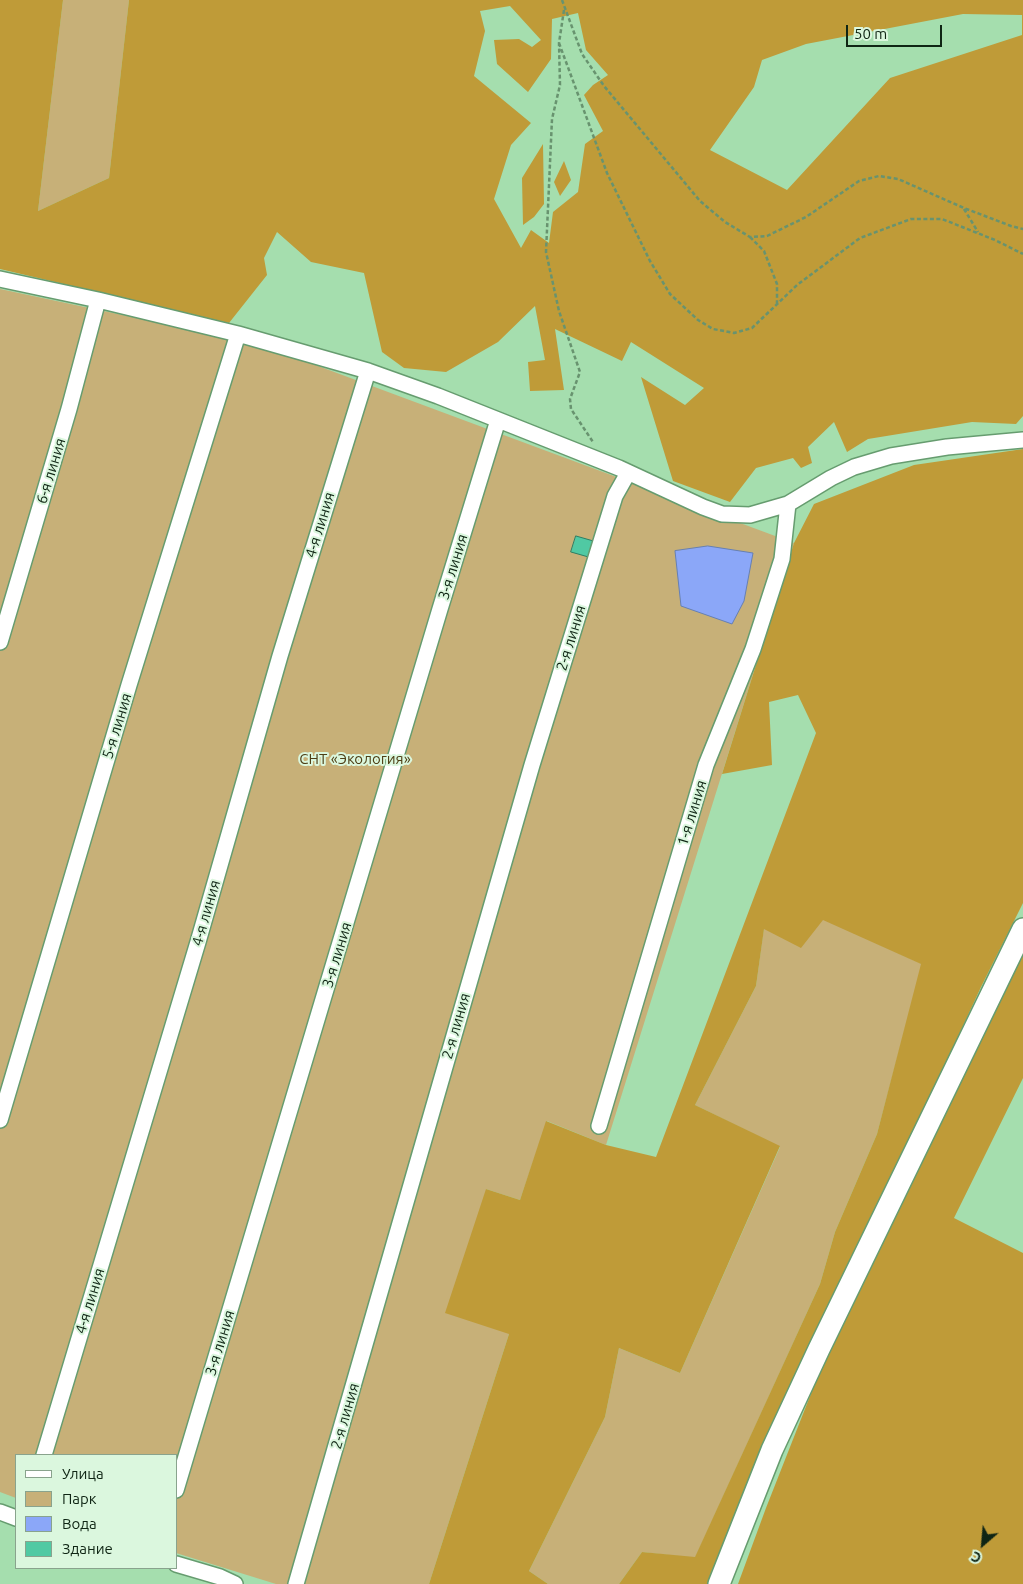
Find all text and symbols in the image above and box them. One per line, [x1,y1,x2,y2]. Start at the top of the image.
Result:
scale bar [848,15,944,47]
text: 50 m [854,25,887,42]
street label: 6-я линия [32,436,70,506]
street label: 4-я линия [301,490,339,560]
street label: 3-я линия [434,532,472,602]
street label: 2-я линия [552,603,590,673]
street label: 5-я линия [98,691,136,761]
park label: СНТ «Экология» [299,750,411,768]
street label: 1-я линия [673,778,711,848]
street label: 4-я линия [188,878,224,948]
street label: 3-я линия [318,920,356,990]
street label: 2-я линия [438,991,474,1061]
street label: 4-я линия [71,1266,109,1336]
street label: 3-я линия [201,1308,239,1378]
street label: 2-я линия [327,1381,363,1451]
legend [15,1454,178,1569]
text: Улица [62,1465,104,1482]
text: Парк [62,1490,97,1507]
text: Вода [62,1515,97,1532]
north arrow [958,1519,1008,1569]
text: Здание [62,1540,113,1557]
text: С [969,1548,984,1567]

